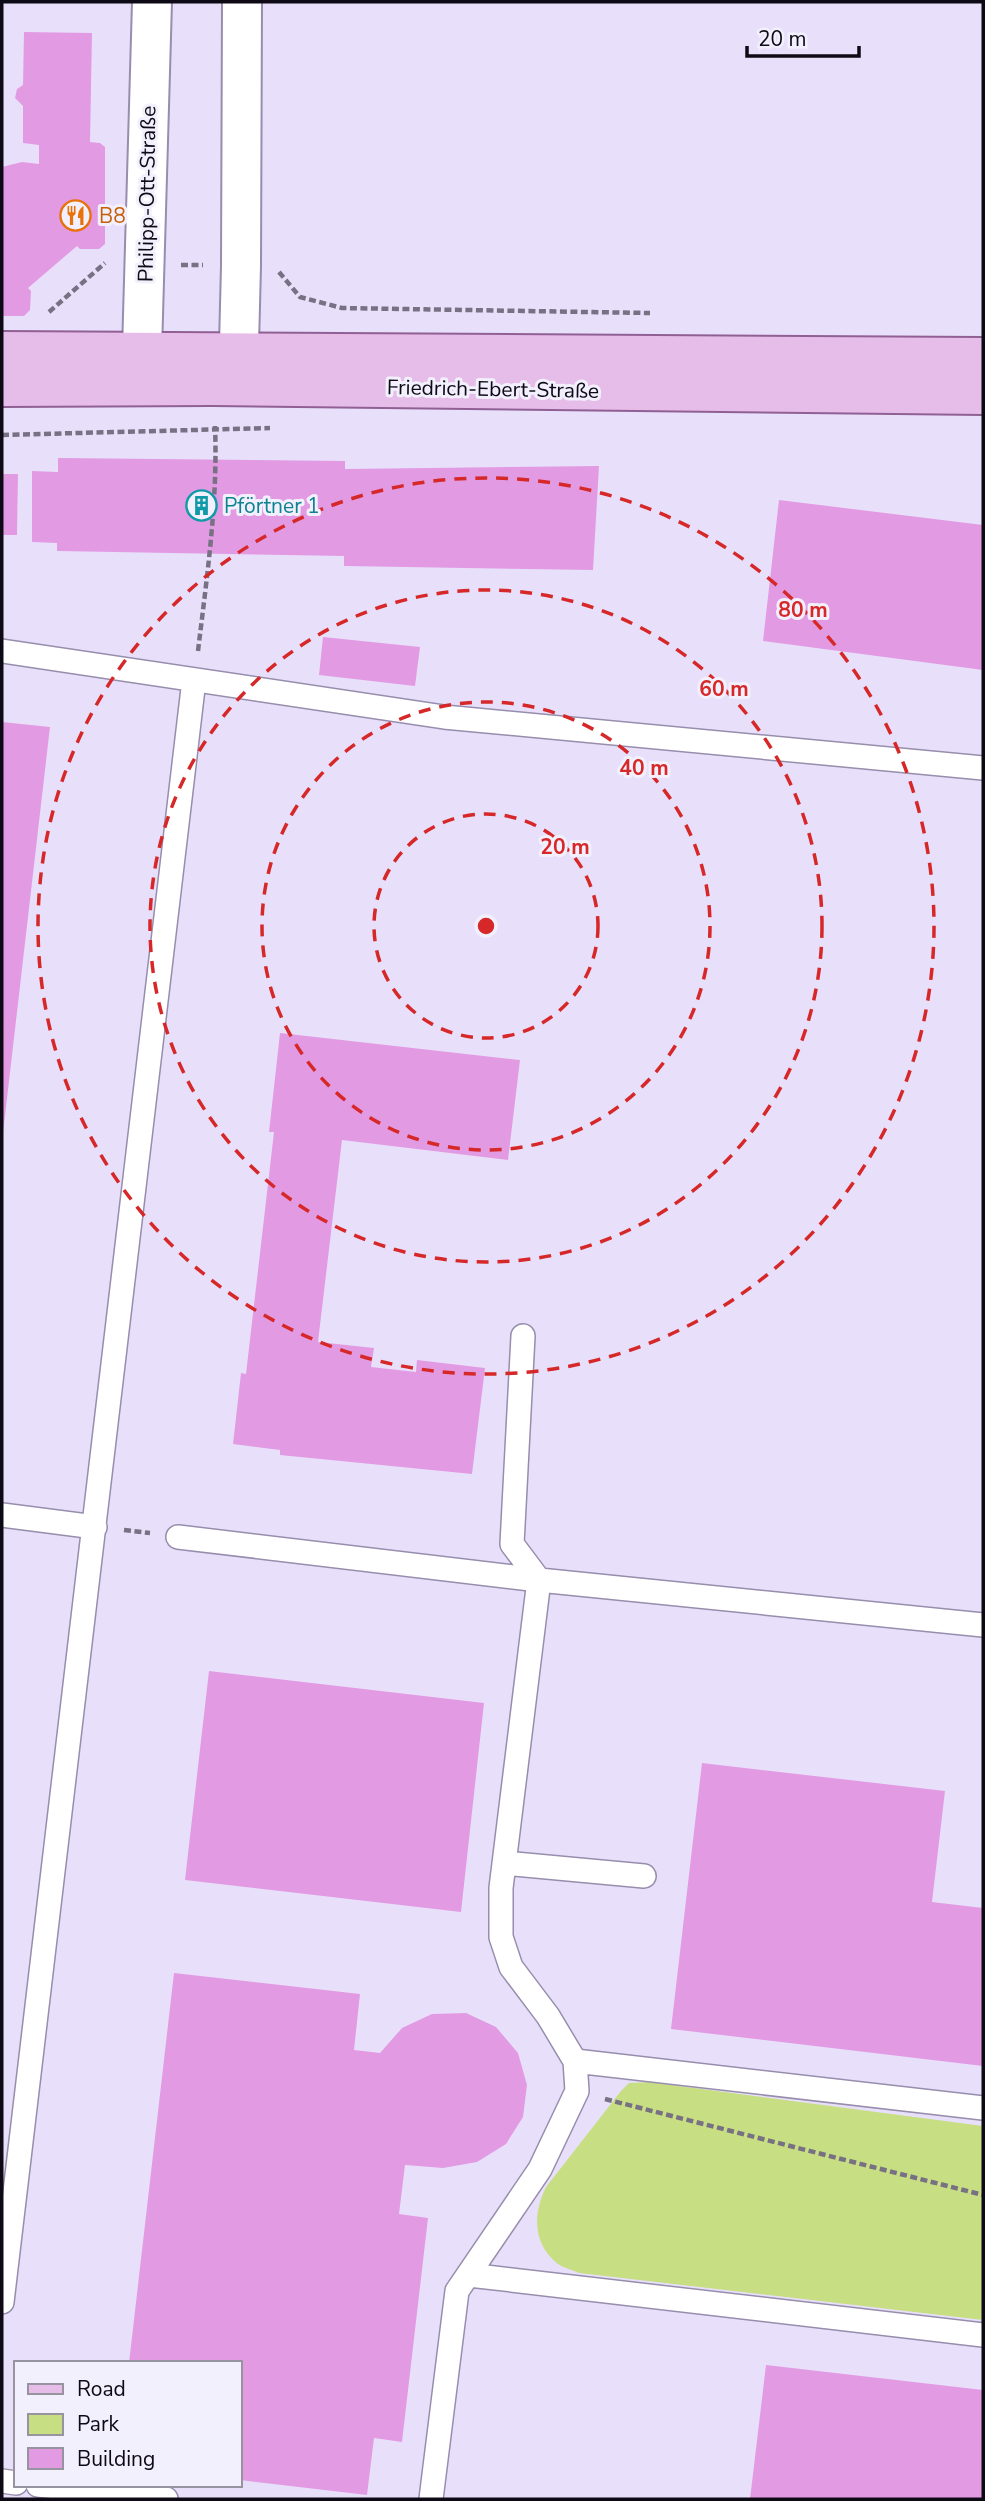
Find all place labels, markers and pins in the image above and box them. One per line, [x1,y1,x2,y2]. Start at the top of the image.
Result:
restaurant icon: B8 [59,199,93,233]
place label: B8 [99,202,126,230]
building icon: Pförtner 1 [184,489,218,523]
place label: Pförtner 1 [224,492,320,520]
centre of rings [474,914,498,938]

